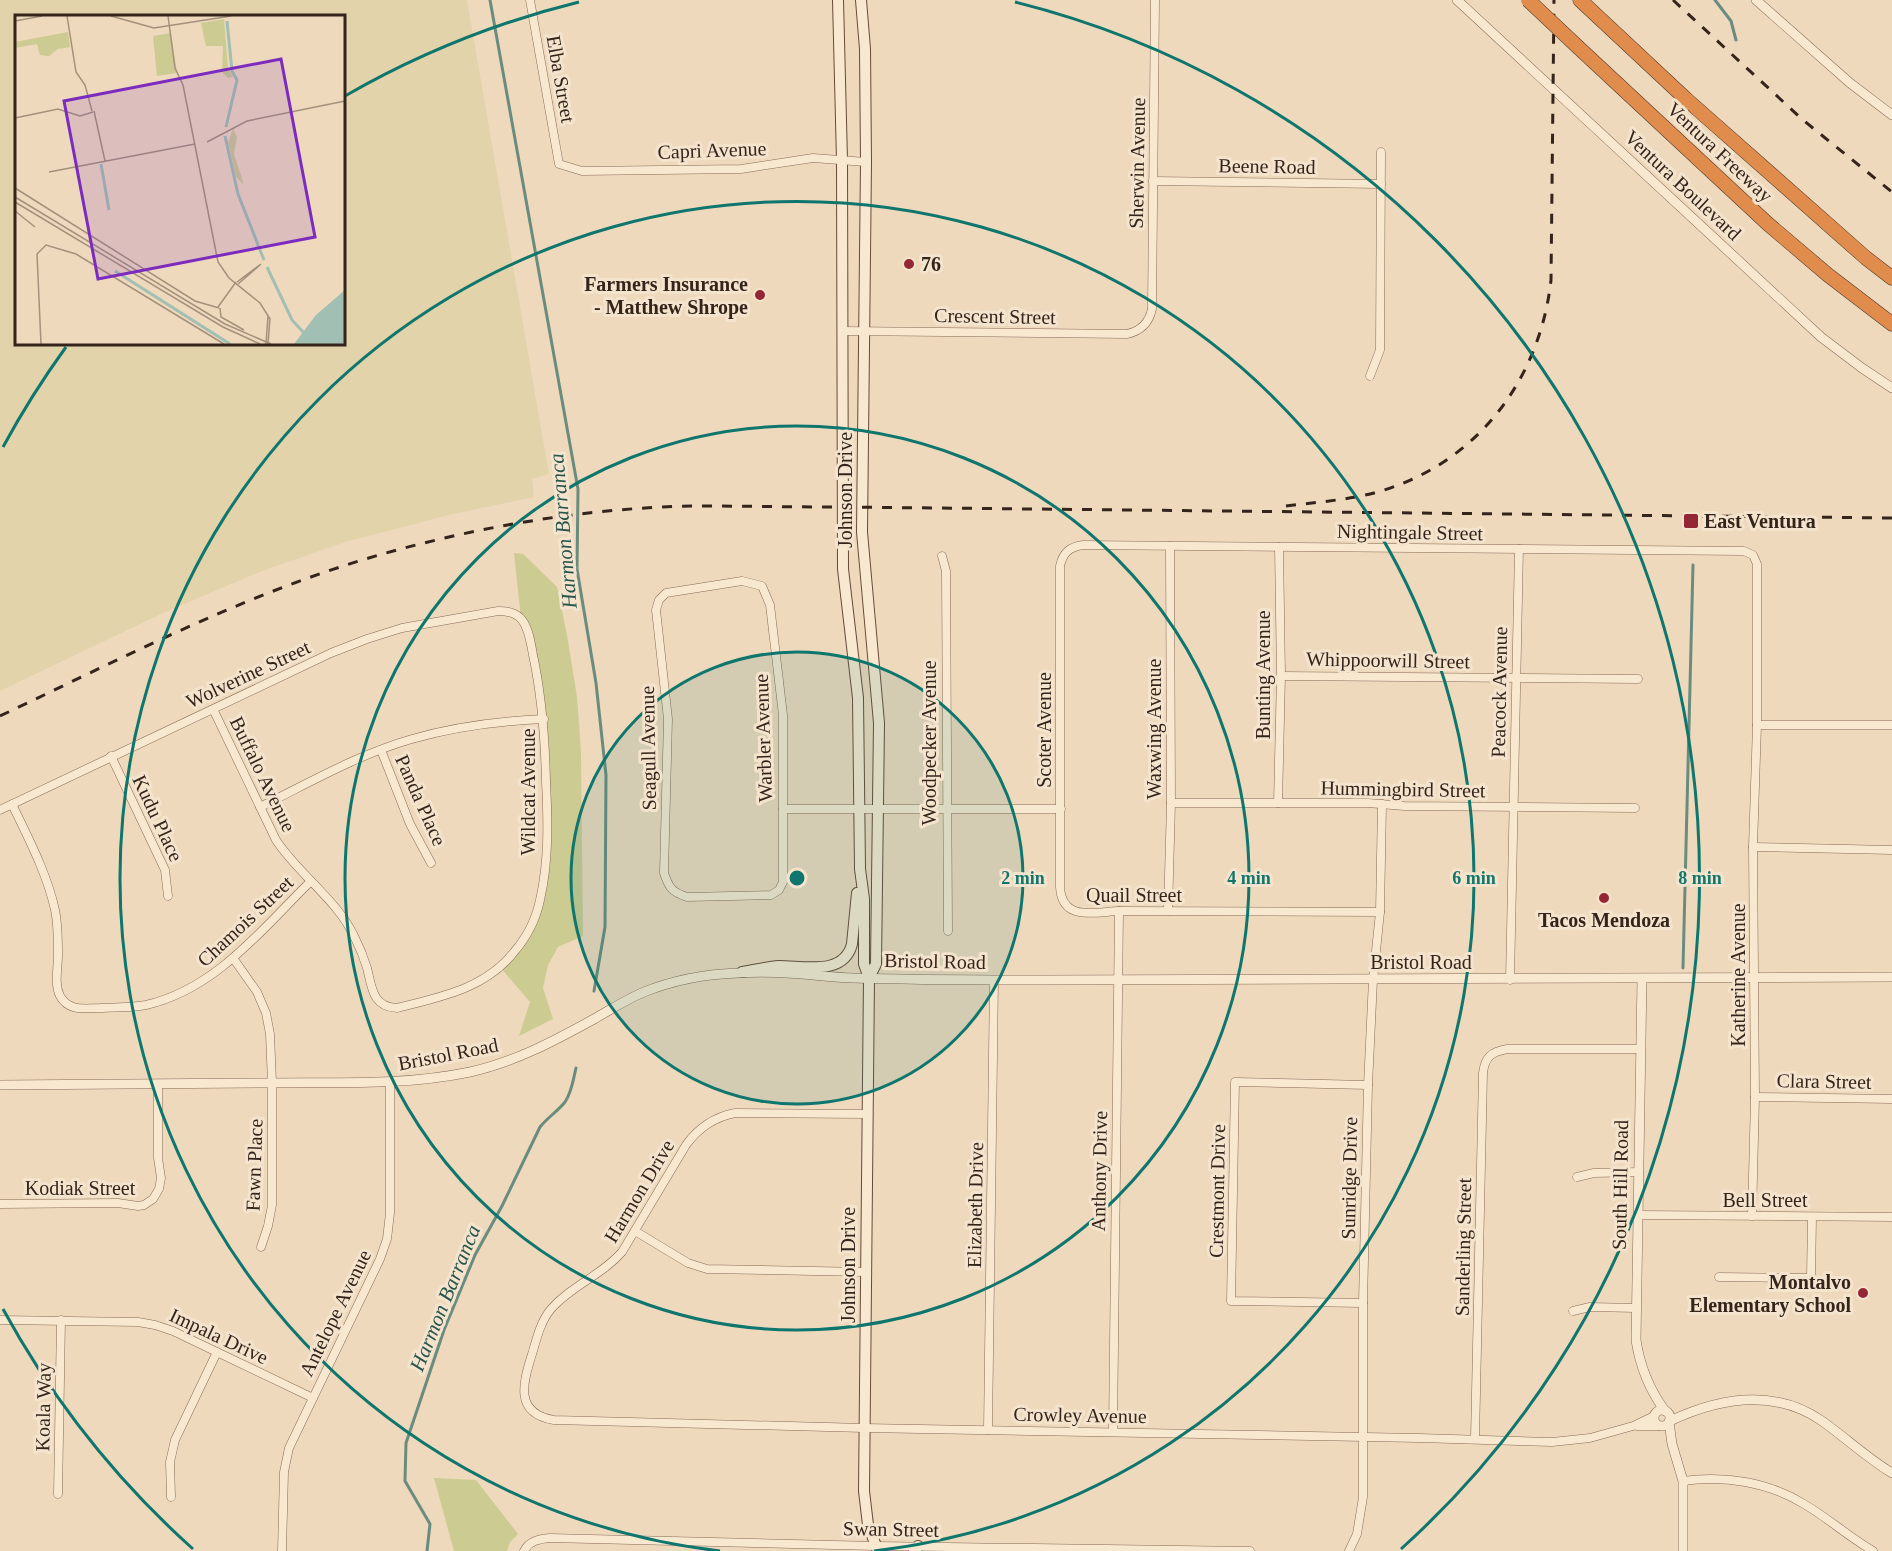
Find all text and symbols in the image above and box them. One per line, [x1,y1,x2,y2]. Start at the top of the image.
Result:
inset map [15,15,345,345]
street label: Elba Street [542,34,580,125]
street label: Sherwin Avenue [1125,97,1149,229]
street label: Ventura Freeway [1662,98,1777,207]
street label: Ventura Boulevard [1620,126,1746,244]
street label: Capri Avenue [657,137,767,164]
street label: Beene Road [1218,154,1316,178]
place label: 76 [921,253,941,275]
marker: 76 [902,257,916,271]
place label: Farmers Insurance - Matthew Shrope [584,273,748,319]
marker: Farmers Insurance - Matthew Shrope [753,288,767,302]
street label: Crescent Street [934,304,1056,328]
street label: Johnson Drive [834,432,856,548]
water label: Harmon Barranca [544,452,582,611]
place label: East Ventura [1704,510,1816,532]
marker: East Ventura [1682,512,1700,530]
street label: Nightingale Street [1337,520,1484,545]
street label: Bunting Avenue [1252,610,1275,740]
street label: Peacock Avenue [1487,626,1511,758]
street label: Wolverine Street [182,635,314,712]
street label: Whippoorwill Street [1306,648,1471,673]
street label: Waxwing Avenue [1143,658,1166,799]
street label: Woodpecker Avenue [918,660,941,826]
street label: Scoter Avenue [1033,672,1055,788]
street label: Warbler Avenue [750,673,776,803]
street label: Seagull Avenue [636,685,661,810]
street label: Buffalo Avenue [226,713,300,835]
street label: Wildcat Avenue [517,728,539,856]
street label: Panda Place [391,751,451,849]
street label: Kudu Place [128,771,188,865]
street label: Hummingbird Street [1320,777,1486,802]
centre of rings [787,868,807,888]
text: 2 min [1001,868,1045,888]
text: 4 min [1227,868,1271,888]
text: 6 min [1452,868,1496,888]
text: 8 min [1678,868,1722,888]
street label: Chamois Street [193,871,298,971]
street label: Quail Street [1086,884,1182,906]
marker: Tacos Mendoza [1597,891,1611,905]
street label: Katherine Avenue [1727,903,1749,1047]
place label: Tacos Mendoza [1538,909,1670,931]
street label: Bristol Road [884,949,986,973]
street label: Bristol Road [1370,951,1472,973]
street label: Bristol Road [396,1034,500,1074]
street label: Clara Street [1776,1069,1872,1093]
street label: Anthony Drive [1087,1110,1112,1231]
street label: Sunridge Drive [1337,1116,1362,1240]
street label: Fawn Place [241,1118,267,1212]
street label: South Hill Road [1608,1120,1632,1250]
street label: Crestmont Drive [1205,1124,1229,1258]
street label: Harmon Drive [600,1135,678,1246]
street label: Elizabeth Drive [963,1142,987,1268]
street label: Kodiak Street [25,1177,136,1199]
street label: Sanderling Street [1451,1177,1476,1316]
street label: Bell Street [1723,1189,1808,1211]
street label: Johnson Drive [837,1207,859,1323]
water label: Harmon Barranca [404,1221,485,1376]
street label: Antelope Avenue [295,1246,376,1380]
place label: Montalvo Elementary School [1689,1271,1851,1317]
marker: Montalvo Elementary School [1856,1286,1870,1300]
street label: Impala Drive [166,1304,272,1369]
street label: Koala Way [31,1363,56,1451]
street label: Crowley Avenue [1013,1403,1147,1428]
street label: Swan Street [843,1517,940,1541]

